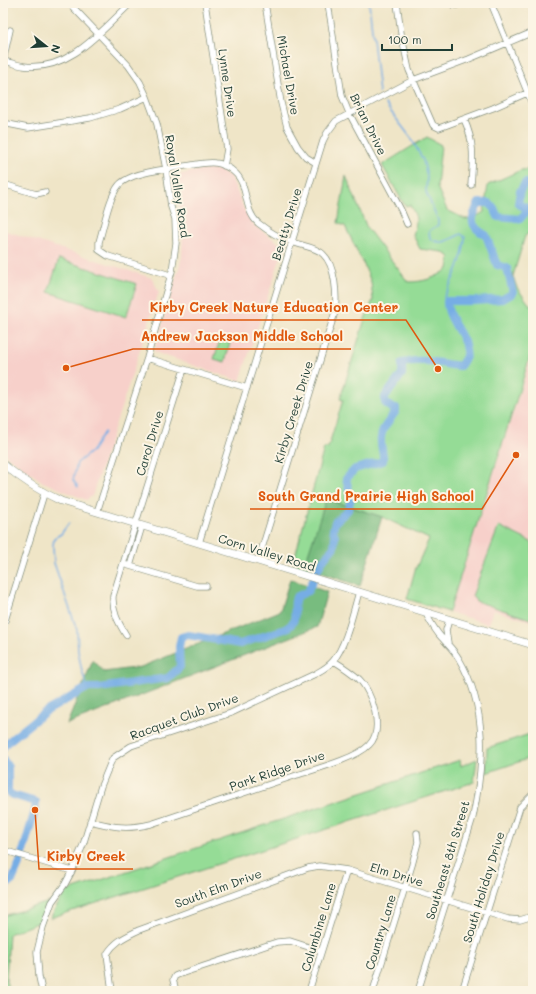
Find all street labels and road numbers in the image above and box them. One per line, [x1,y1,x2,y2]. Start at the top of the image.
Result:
street label: Michael Drive [274,34,304,116]
street label: Lynne Drive [215,48,241,118]
street label: Brian Drive [347,90,391,158]
street label: Royal Valley Road [162,133,194,239]
street label: Beatty Drive [267,186,305,262]
street label: Kirby Creek Drive [270,359,316,465]
street label: Carol Drive [131,408,167,478]
street label: Corn Valley Road [216,530,318,575]
street label: Racquet Club Drive [128,689,240,743]
street label: Park Ridge Drive [227,746,327,794]
street label: Southeast 8th Street [421,799,473,921]
street label: South Holiday Drive [458,829,508,945]
street label: Elm Drive [368,858,426,890]
street label: South Elm Drive [172,865,264,911]
street label: Columbine Lane [297,881,339,973]
street label: Country Lane [361,892,399,972]

